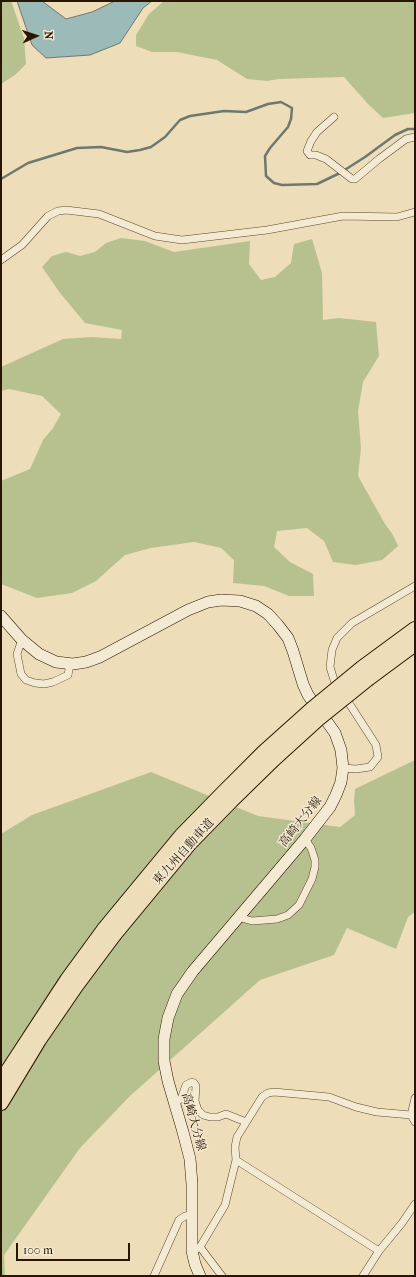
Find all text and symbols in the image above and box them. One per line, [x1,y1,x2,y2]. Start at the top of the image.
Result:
north arrow [16,16,56,56]
text: N [42,31,55,40]
street label: 高崎大分線 [277,794,325,850]
street label: 東九州自動車道 [151,816,217,888]
street label: 高崎大分線 [178,1091,208,1153]
scale bar [18,1235,132,1261]
text: 100 m [23,1243,53,1257]

